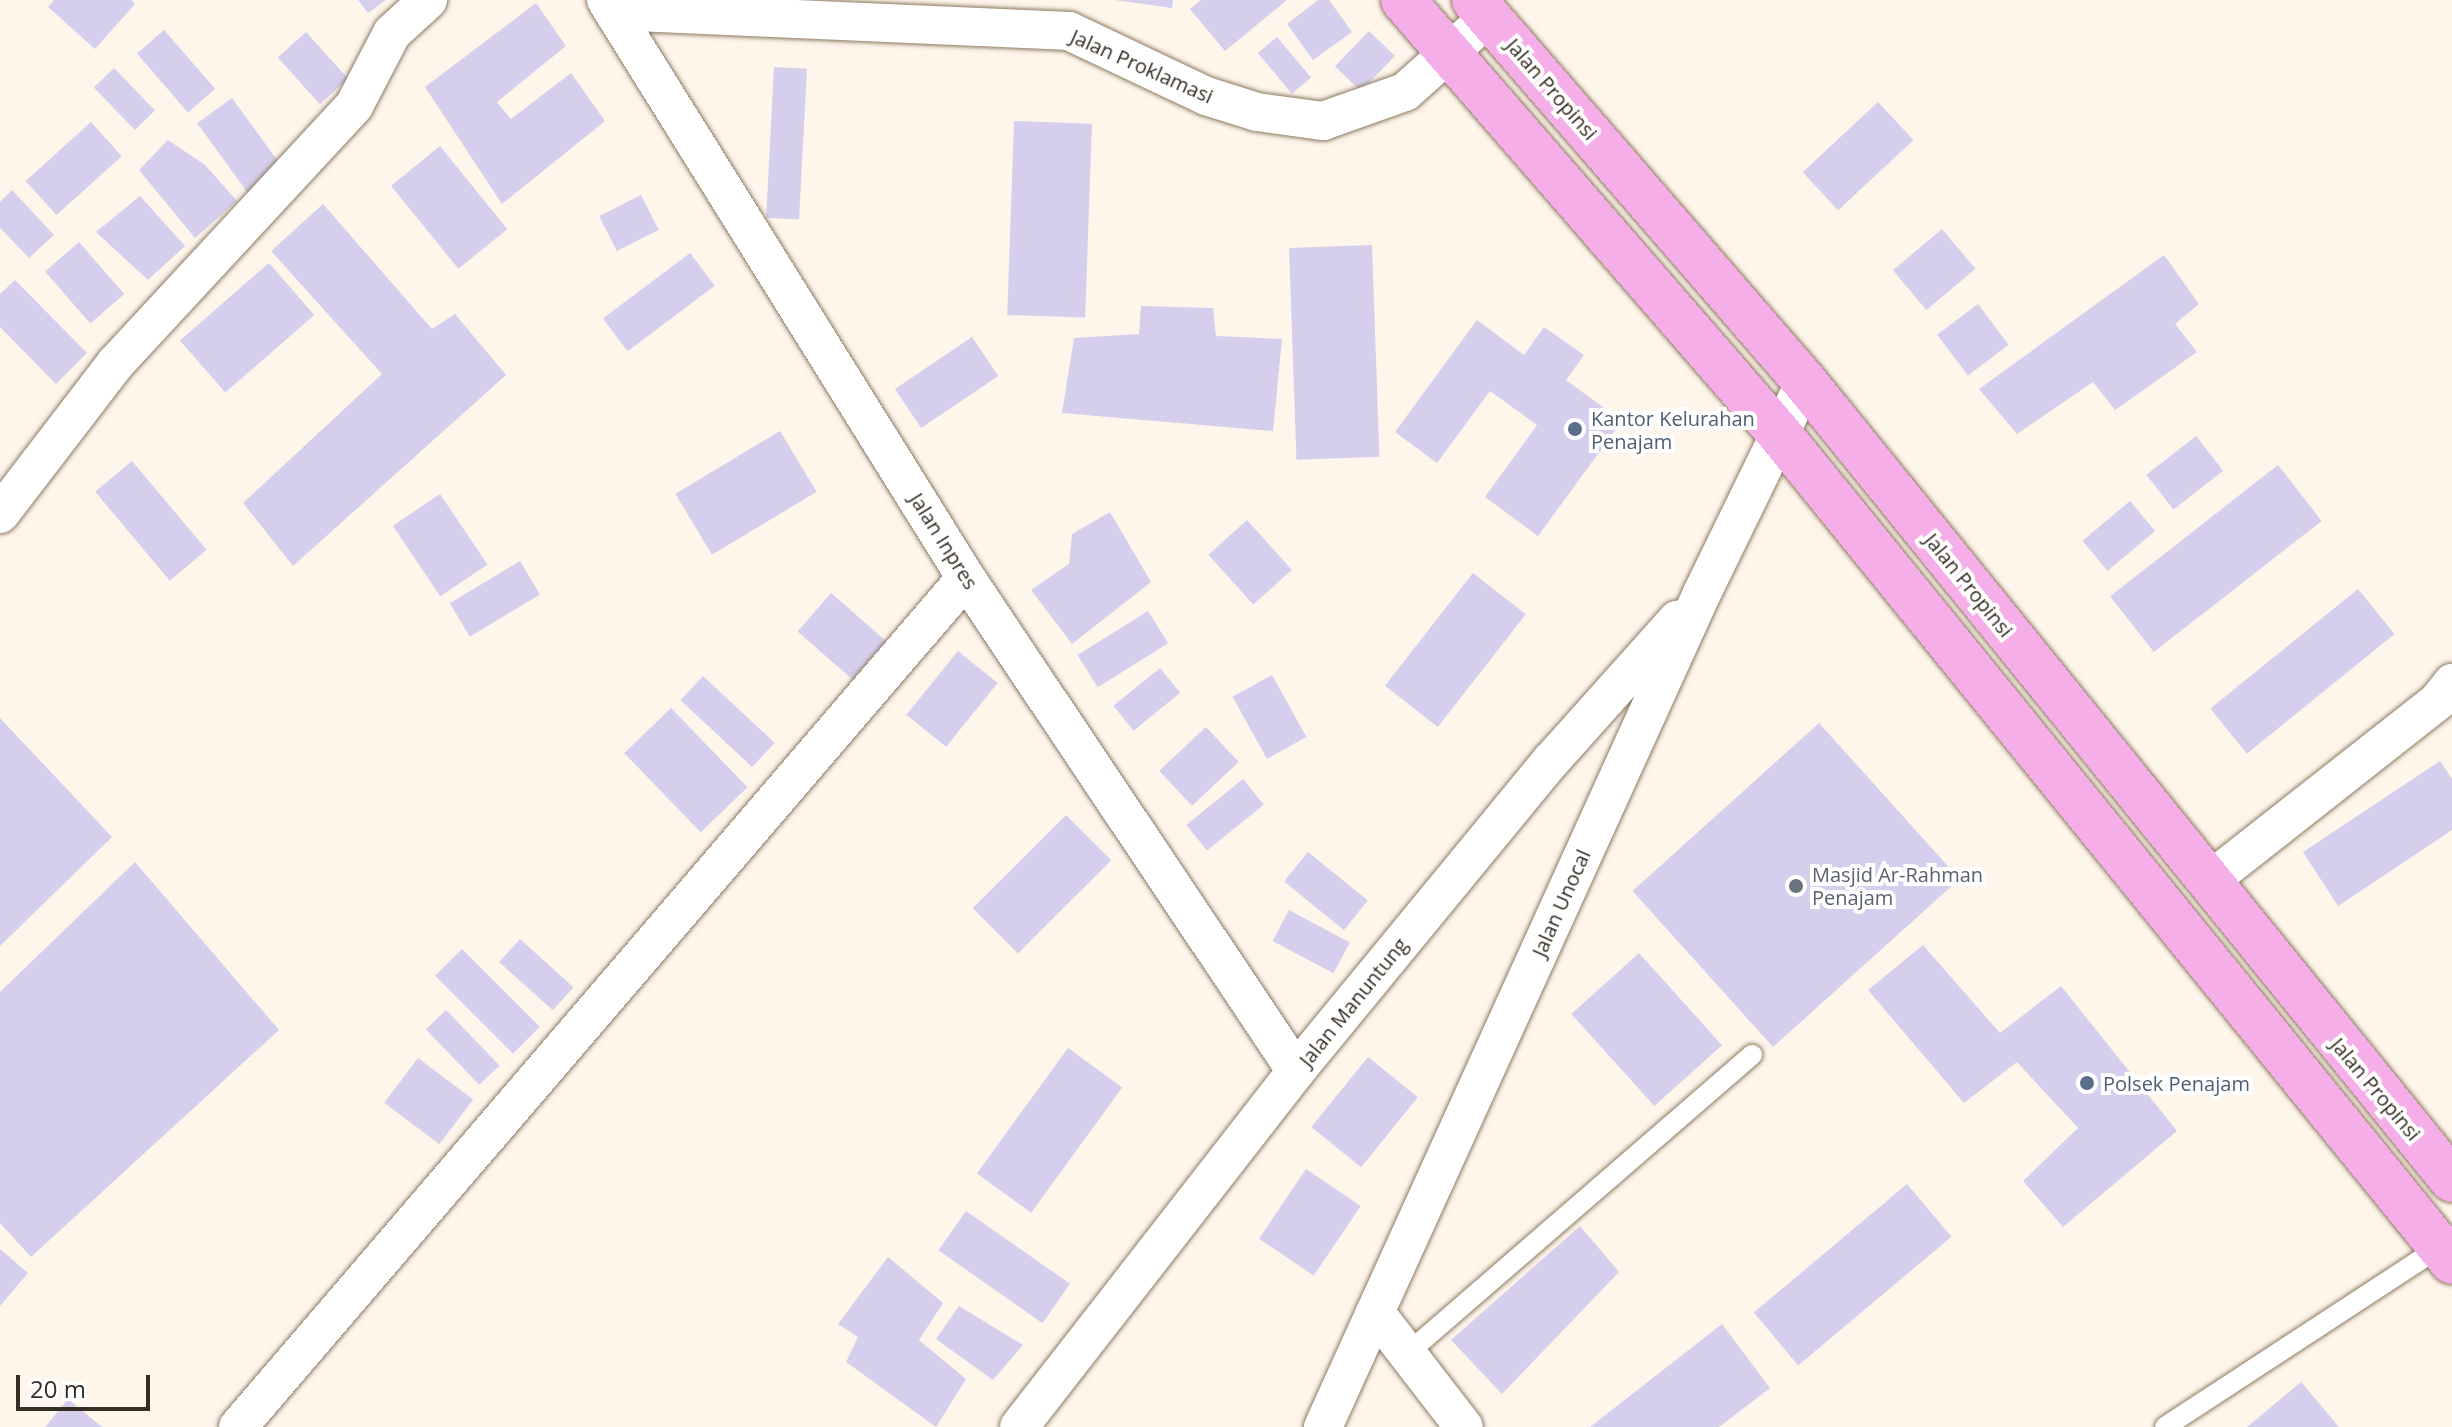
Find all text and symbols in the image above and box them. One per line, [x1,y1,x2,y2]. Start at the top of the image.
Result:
street label: Jalan Proklamasi [1067,24,1217,108]
street label: Jalan Propinsi [1501,33,1603,145]
place label: Kantor Kelurahan Penajam [1591,406,1755,453]
marker: Kantor Kelurahan Penajam [1566,420,1584,438]
street label: Jalan Inpres [905,488,983,594]
street label: Jalan Propinsi [1920,528,2018,642]
street label: Jalan Unocal [1527,846,1595,960]
place label: Masjid Ar-Rahman Penajam [1812,862,1983,909]
marker: Masjid Ar-Rahman Penajam [1787,877,1805,895]
street label: Jalan Manuntung [1294,933,1412,1071]
street label: Jalan Propinsi [2326,1033,2426,1145]
place label: Polsek Penajam [2103,1071,2250,1095]
marker: Polsek Penajam [2078,1074,2096,1092]
scale bar [20,1359,154,1409]
text: 20 m [30,1372,86,1405]

